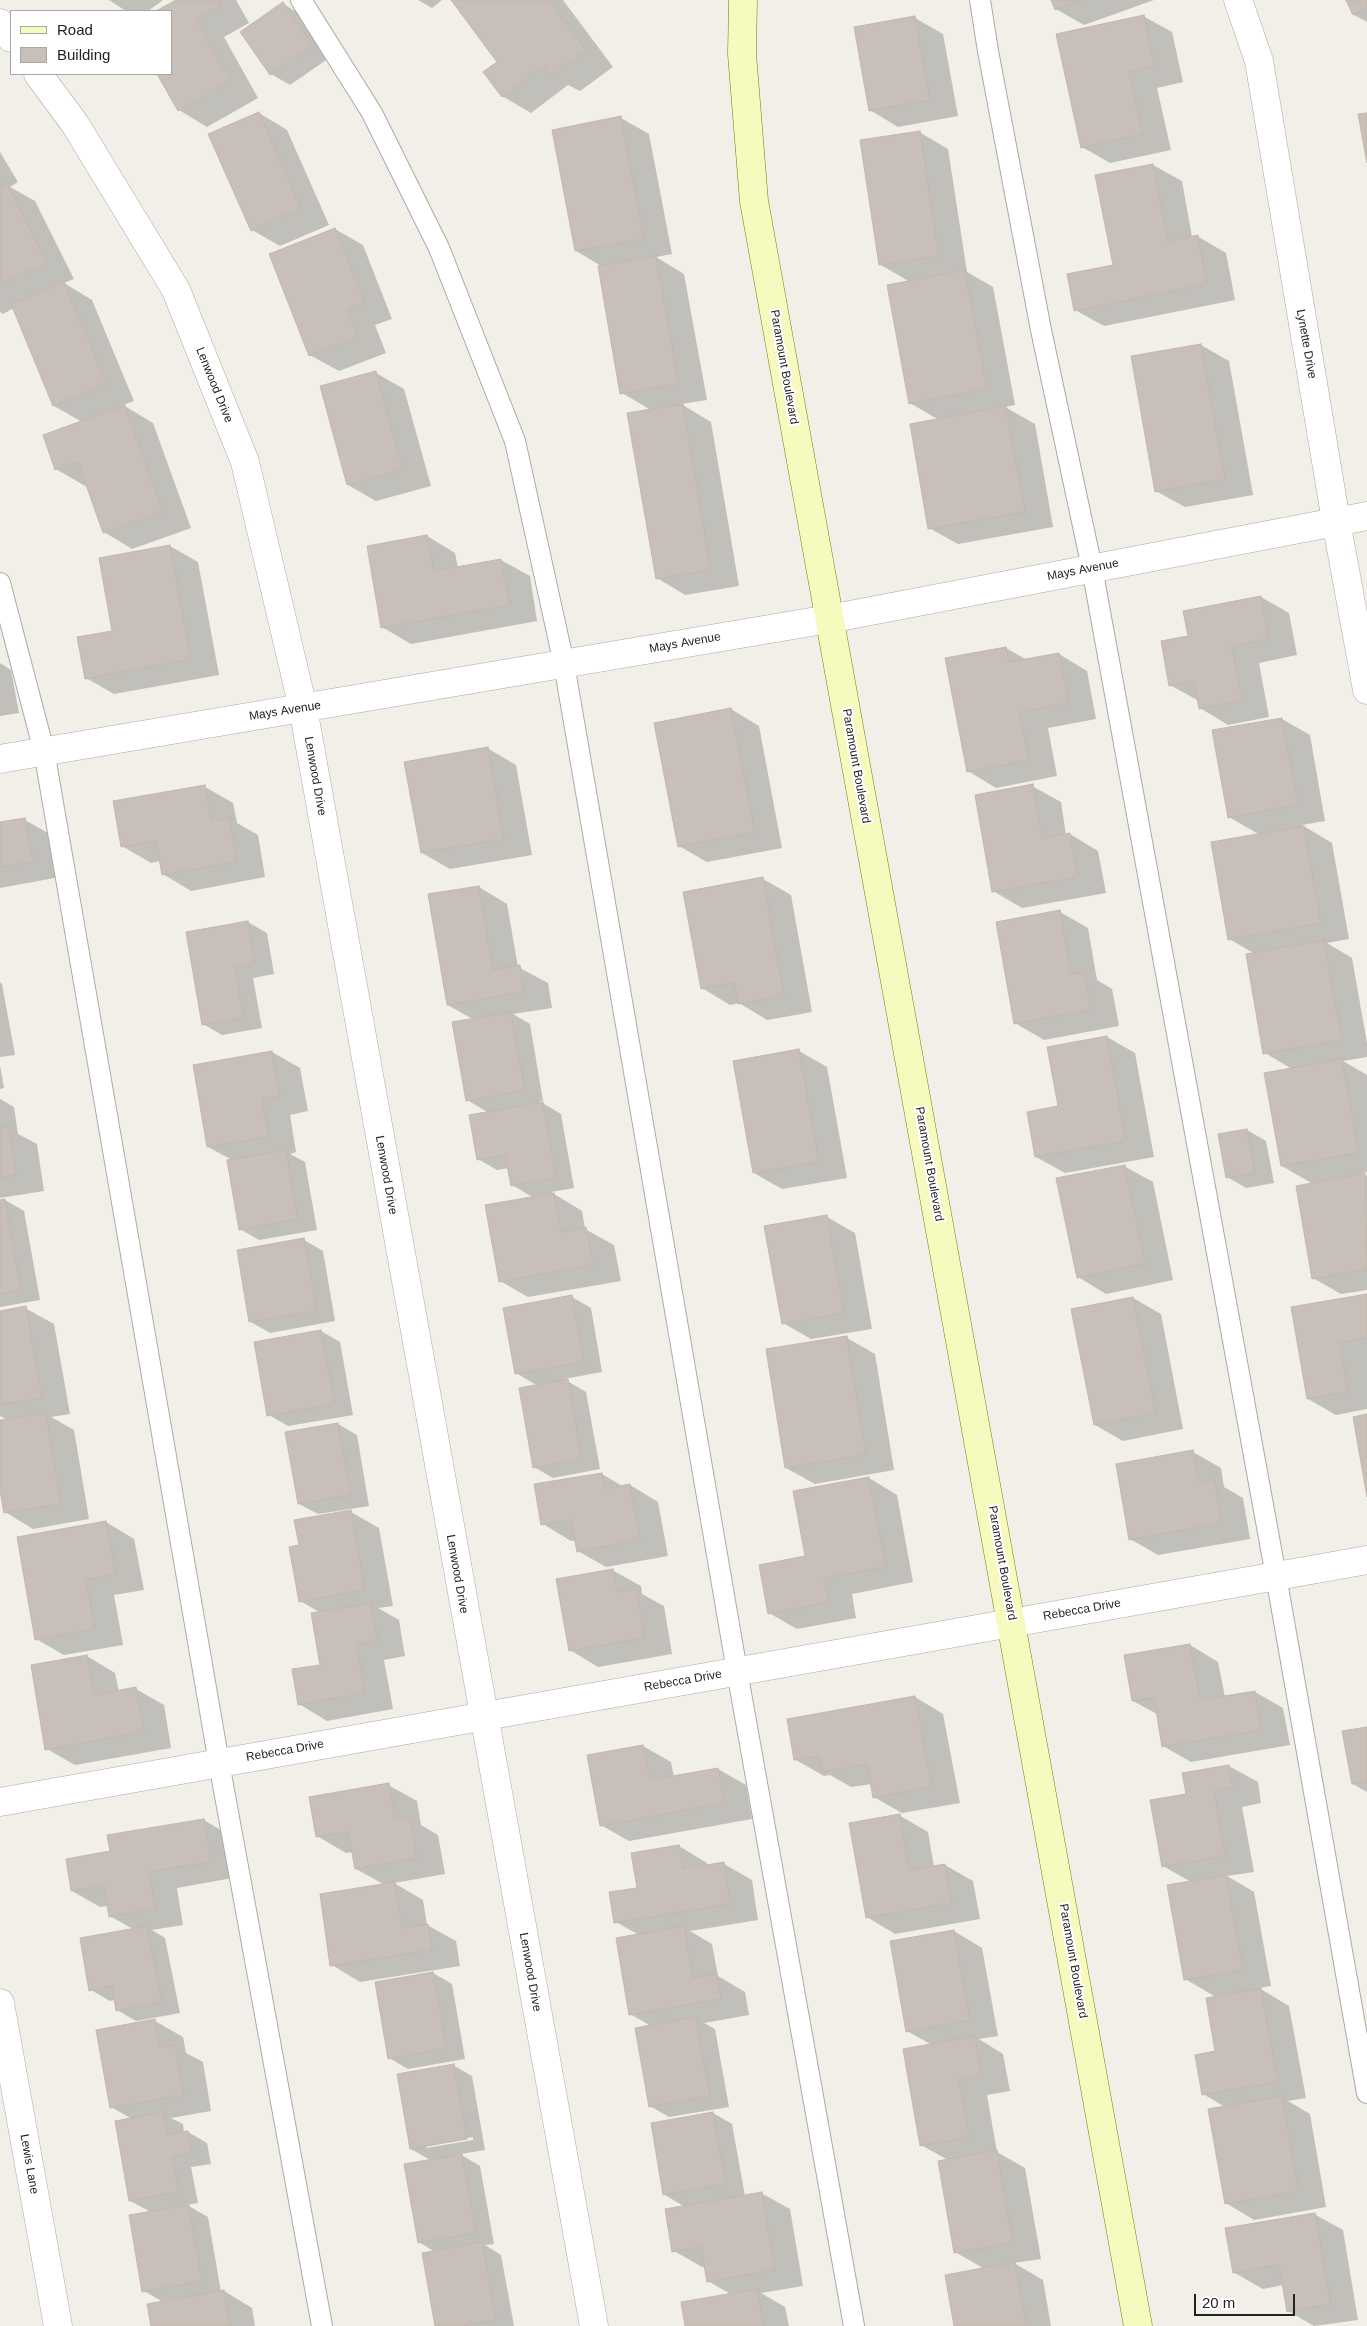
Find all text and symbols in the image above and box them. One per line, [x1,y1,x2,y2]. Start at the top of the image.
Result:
legend [10,10,172,75]
text: Road [57,21,93,38]
text: Building [57,46,110,63]
street label: Lynette Drive [1293,308,1319,380]
street label: Paramount Boulevard [767,309,801,425]
street label: Lenwood Drive [192,345,236,425]
street label: Mays Avenue [1046,556,1120,584]
street label: Mays Avenue [648,630,722,656]
street label: Mays Avenue [248,698,322,724]
street label: Paramount Boulevard [839,708,873,824]
street label: Lenwood Drive [301,735,329,817]
street label: Paramount Boulevard [912,1106,946,1222]
street label: Lenwood Drive [372,1134,400,1216]
street label: Paramount Boulevard [985,1505,1019,1621]
street label: Lenwood Drive [443,1533,471,1615]
street label: Rebecca Drive [1042,1596,1122,1624]
street label: Rebecca Drive [643,1667,723,1695]
street label: Rebecca Drive [245,1737,325,1765]
street label: Paramount Boulevard [1056,1903,1090,2019]
street label: Lenwood Drive [516,1931,544,2013]
street label: Lewis Lane [17,2133,41,2195]
scale bar [1197,2284,1298,2316]
text: 20 m [1202,2294,1235,2311]

